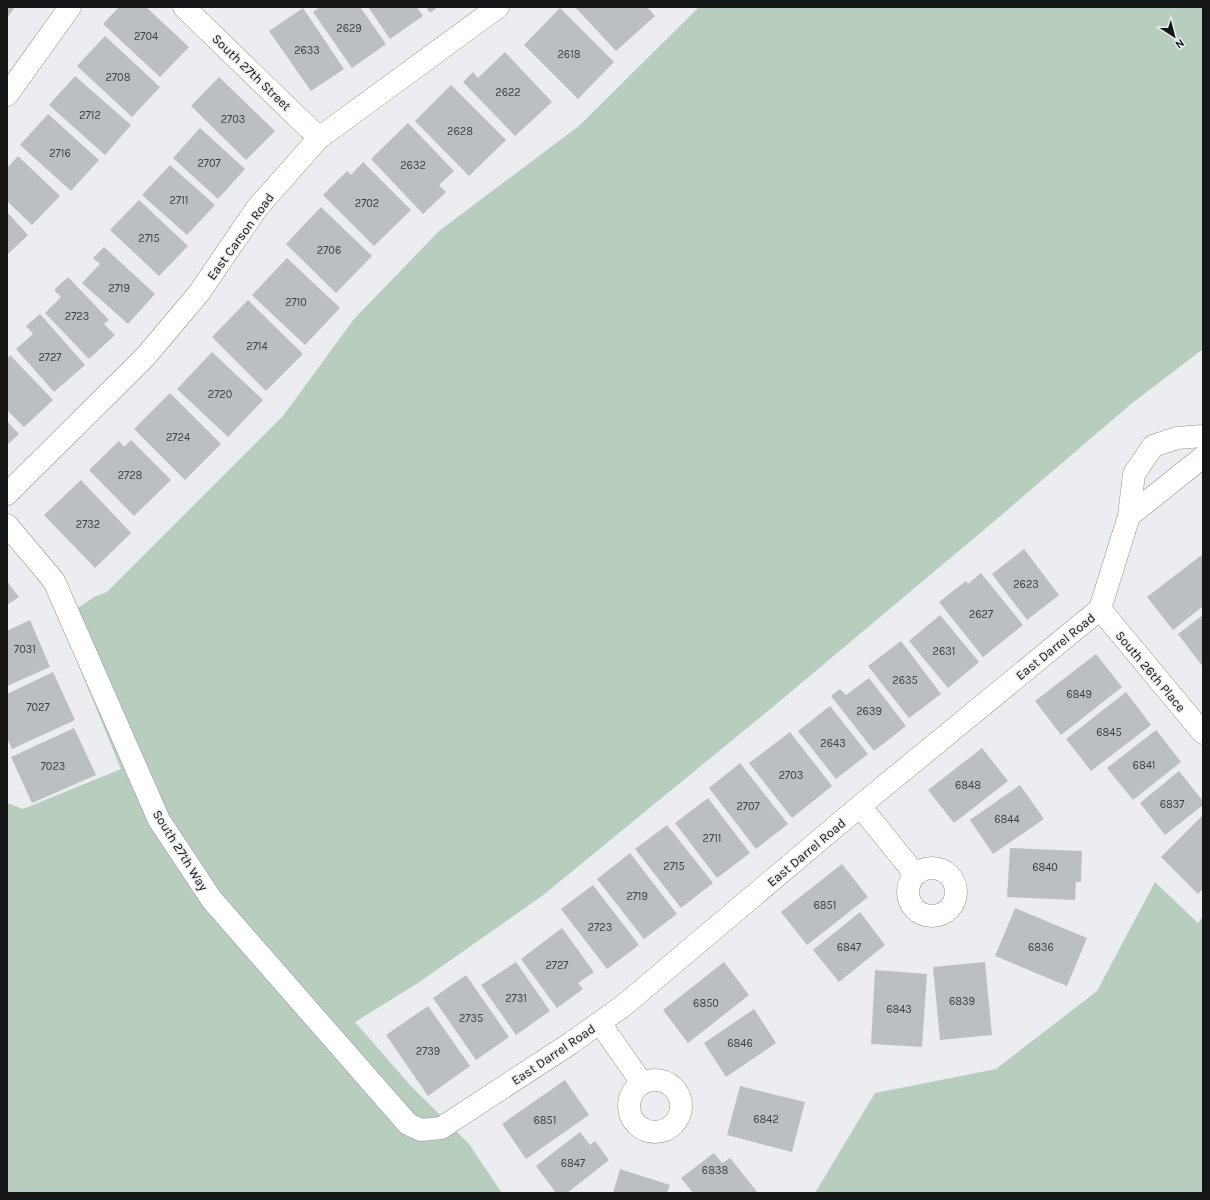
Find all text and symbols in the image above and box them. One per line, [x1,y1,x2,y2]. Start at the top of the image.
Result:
north arrow [1154,16,1194,56]
house number: 2629 [336,22,362,35]
house number: 2704 [134,30,158,43]
street label: South 27th Street [209,31,294,114]
text: N [1173,36,1187,51]
house number: 2633 [294,44,320,57]
house number: 2618 [557,48,581,61]
house number: 2708 [106,71,131,84]
house number: 2622 [495,86,521,99]
house number: 2712 [79,109,101,122]
house number: 2703 [221,113,245,126]
house number: 2628 [447,125,473,138]
house number: 2716 [49,147,71,160]
house number: 2707 [197,157,221,170]
house number: 2632 [400,159,426,172]
street label: East Carson Road [204,190,277,283]
house number: 2711 [170,194,188,207]
house number: 2702 [355,197,379,210]
house number: 2715 [138,232,160,245]
house number: 2706 [317,244,341,257]
house number: 2719 [108,282,130,295]
house number: 2710 [285,296,307,309]
house number: 2723 [65,310,89,323]
house number: 2714 [246,340,268,353]
house number: 2727 [38,351,62,364]
house number: 2720 [208,388,232,401]
house number: 2724 [166,431,190,444]
house number: 2728 [118,469,143,482]
house number: 2732 [76,518,100,531]
house number: 2623 [1013,578,1039,591]
house number: 2627 [969,608,993,621]
street label: East Darrel Road [1013,610,1098,683]
street label: South 26th Place [1112,628,1189,715]
house number: 7031 [14,643,36,656]
house number: 2631 [933,645,955,658]
house number: 2635 [892,674,918,687]
house number: 6849 [1066,688,1092,701]
house number: 7027 [26,701,50,714]
house number: 2639 [856,705,882,718]
house number: 6845 [1096,726,1122,739]
house number: 2643 [820,737,846,750]
house number: 6841 [1133,759,1155,772]
house number: 7023 [41,760,65,773]
house number: 2703 [779,769,803,782]
house number: 6848 [955,779,981,792]
house number: 6837 [1160,798,1184,811]
house number: 2707 [736,800,760,813]
street label: South 27th Way [150,807,211,893]
house number: 6844 [994,813,1020,826]
street label: East Darrel Road [764,815,849,890]
house number: 2711 [703,832,721,845]
house number: 2715 [663,860,685,873]
house number: 6840 [1032,861,1058,874]
house number: 2719 [626,890,648,903]
house number: 6851 [814,899,836,912]
house number: 2723 [588,921,612,934]
house number: 6847 [837,941,861,954]
house number: 6836 [1028,941,1054,954]
house number: 2727 [545,959,569,972]
house number: 2731 [505,992,527,1005]
house number: 6839 [949,995,975,1008]
house number: 6850 [693,997,719,1010]
house number: 6843 [886,1003,912,1016]
house number: 2735 [459,1012,483,1025]
street label: East Darrel Road [509,1021,598,1088]
house number: 6846 [727,1037,753,1050]
house number: 2739 [416,1045,440,1058]
house number: 6842 [753,1113,779,1126]
house number: 6851 [534,1114,556,1127]
house number: 6847 [561,1157,585,1170]
house number: 6838 [702,1164,728,1177]

